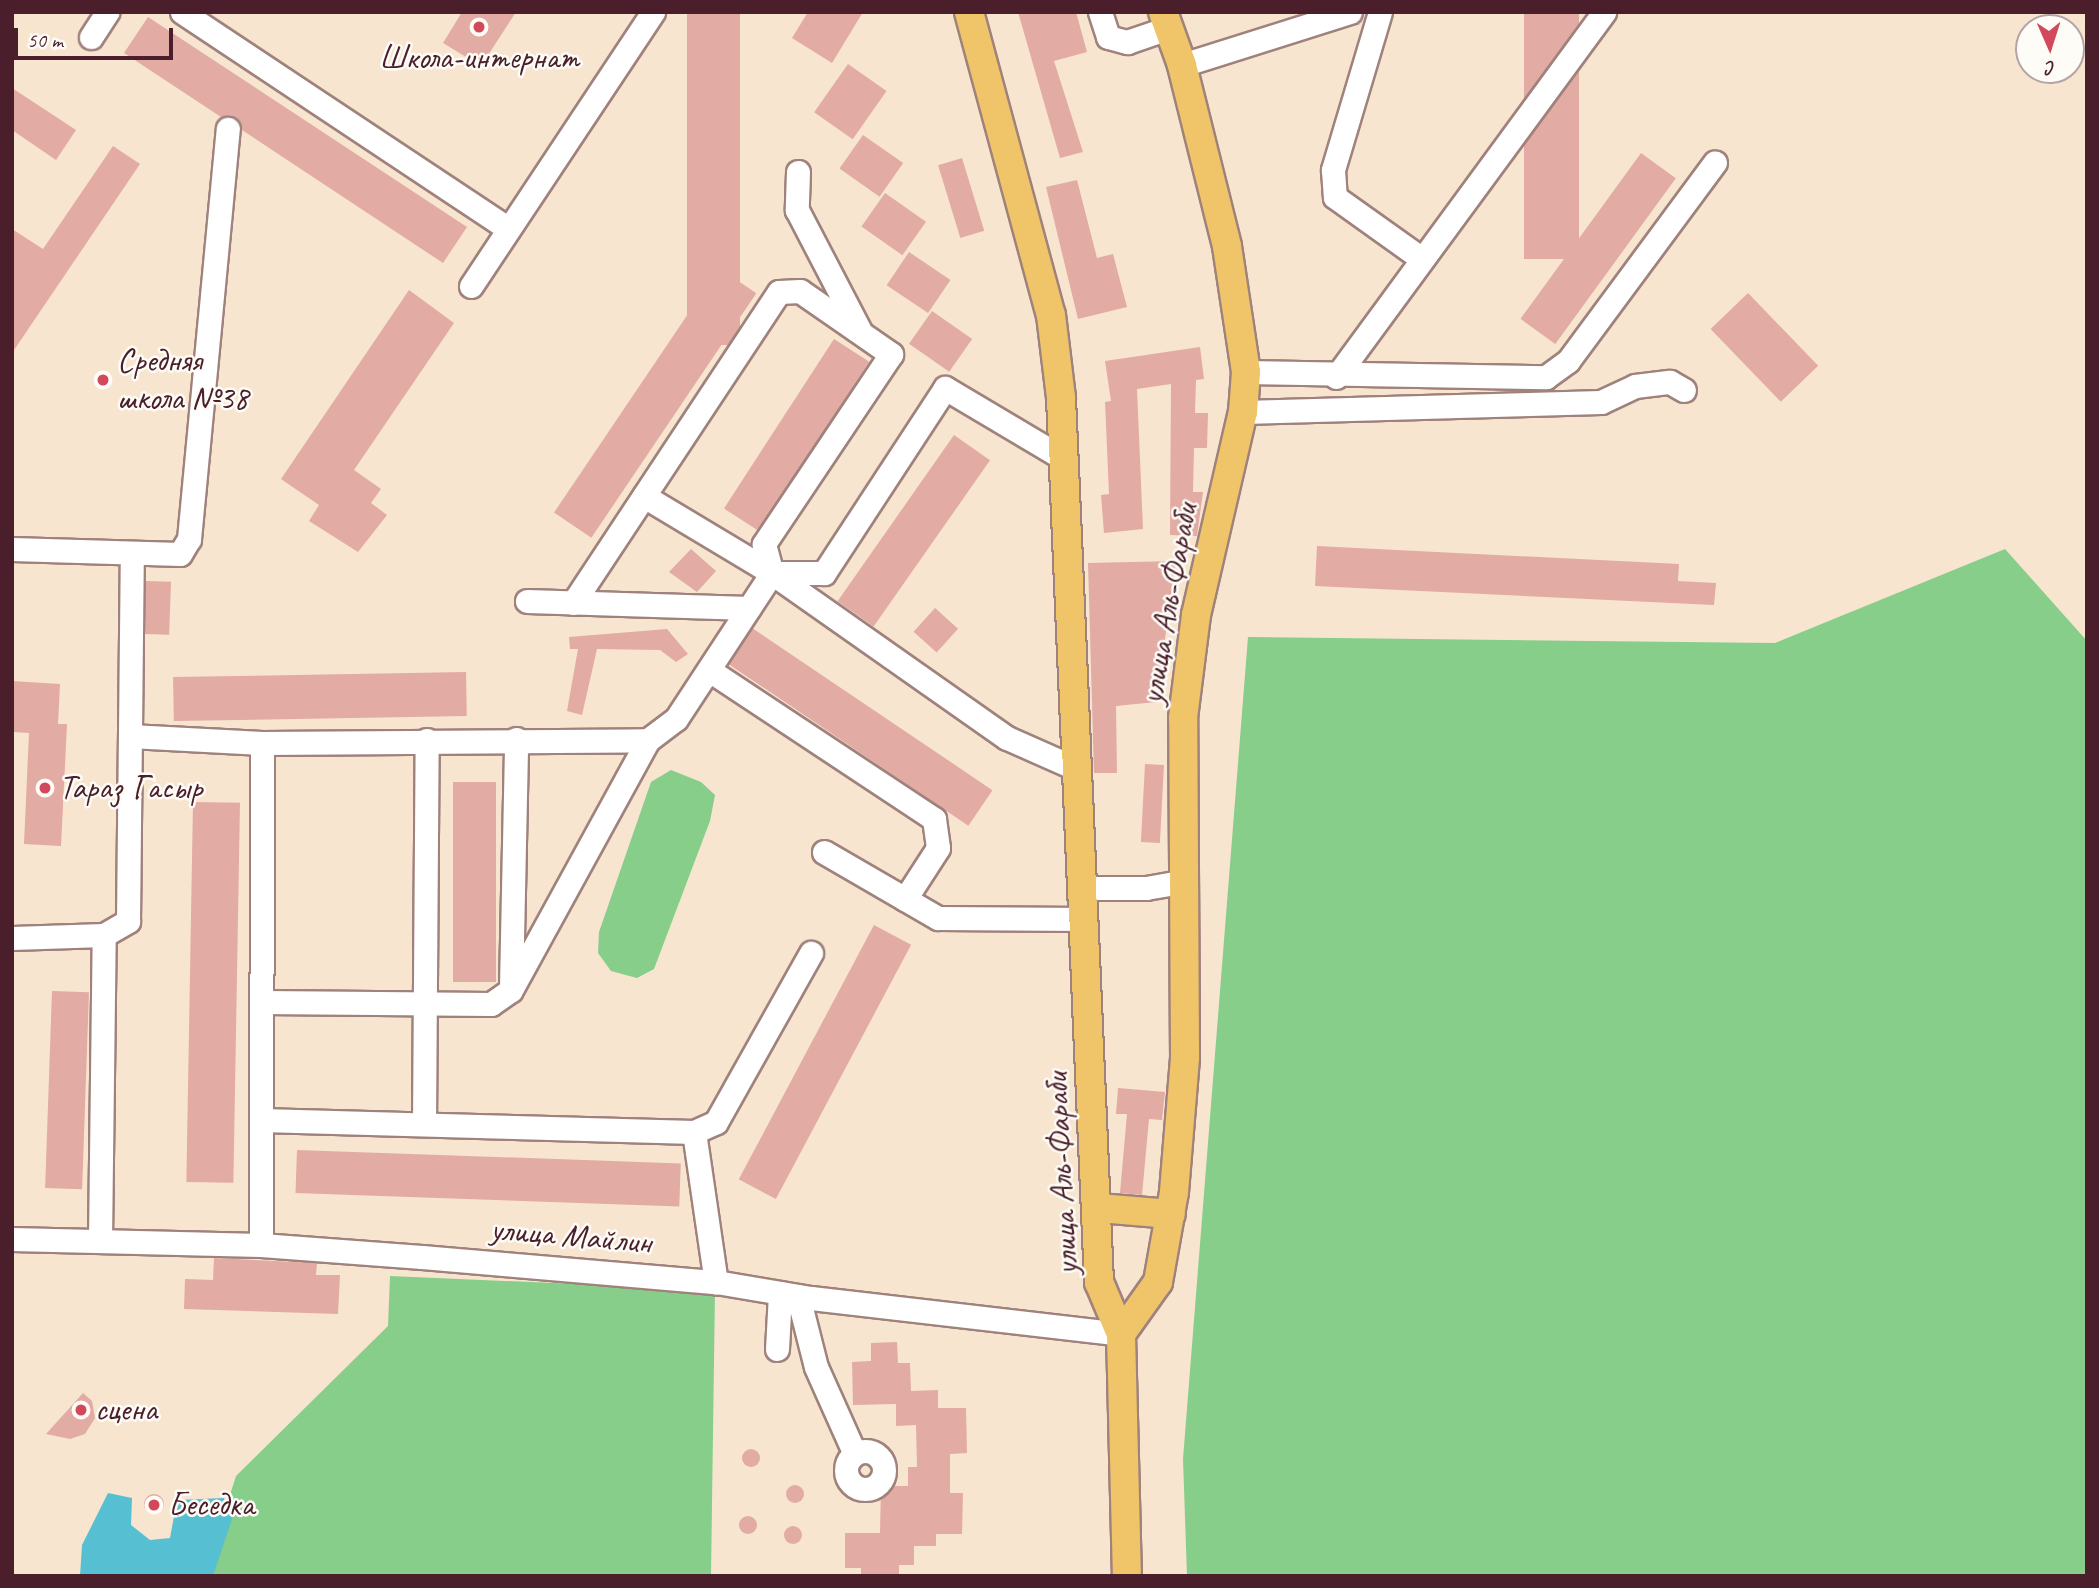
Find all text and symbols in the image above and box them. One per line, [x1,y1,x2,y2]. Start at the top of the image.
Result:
scale bar [18,14,177,58]
north arrow [2015,14,2085,84]
marker: Школа-интернат [471,19,487,35]
text: 50 m [27,27,63,53]
place label: Школа-интернат [379,38,579,78]
text: С [2046,56,2056,80]
place label: Средняя школа №38 [117,341,248,419]
marker: Средняя школа №38 [95,372,111,388]
street label: улица Аль-Фараби [1132,501,1206,707]
place label: Тараз Гасыр [59,768,193,808]
marker: Тараз Гасыр [37,780,53,796]
street label: улица Аль-Фараби [1037,1072,1087,1276]
street label: улица Майлин [489,1209,653,1263]
place label: сцена [95,1390,157,1430]
marker: сцена [73,1402,89,1418]
place label: Беседка [168,1485,254,1525]
marker: Беседка [146,1497,162,1513]

